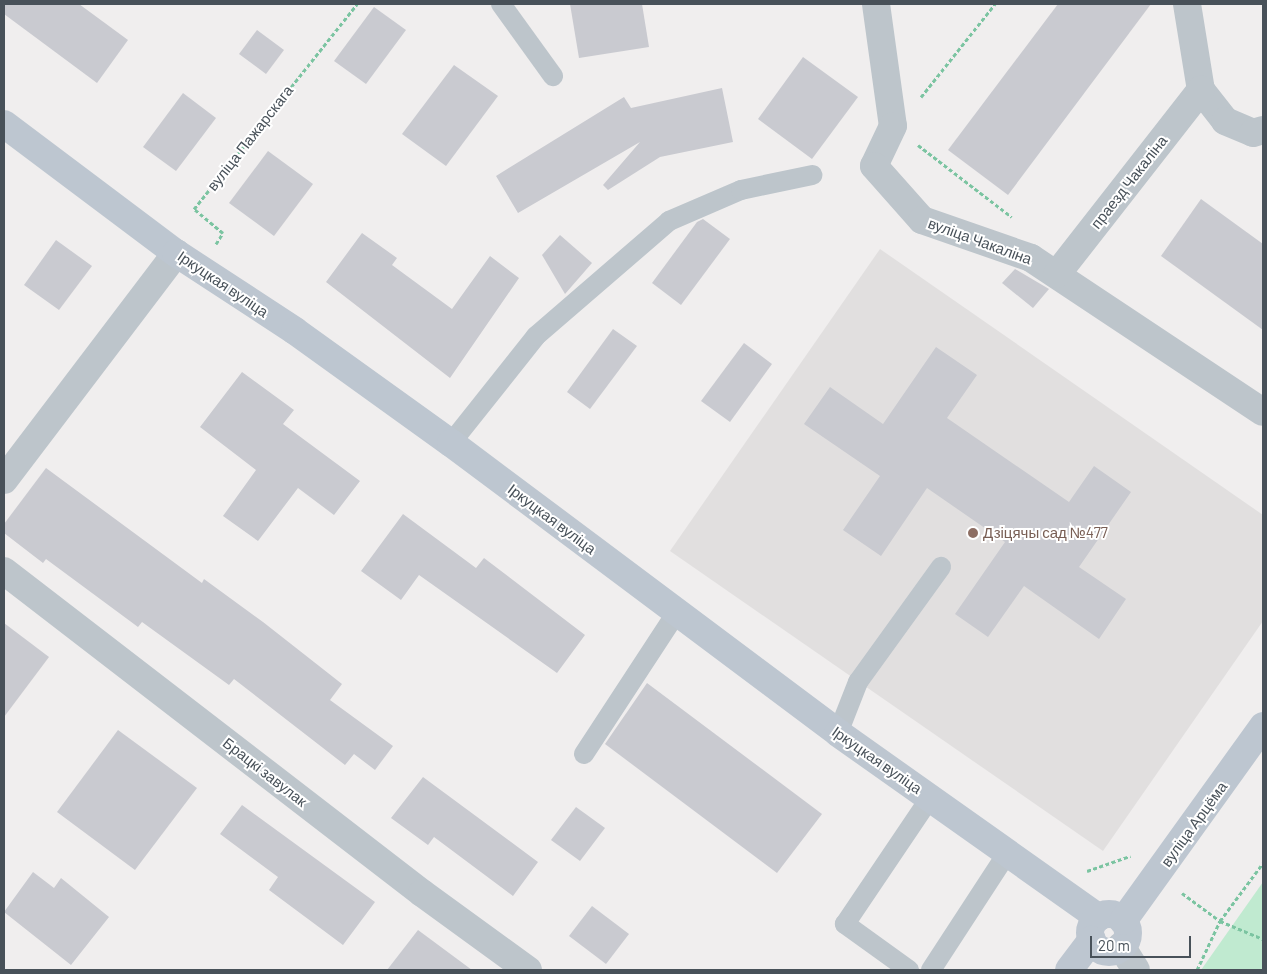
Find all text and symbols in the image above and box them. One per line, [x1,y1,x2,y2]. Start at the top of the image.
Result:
street label: вуліца Пажарскага [203,82,297,194]
street label: праезд Чакаліна [1087,132,1171,232]
street label: вуліца Чакаліна [926,214,1034,268]
street label: Іркуцкая вуліца [174,247,272,321]
street label: Іркуцкая вуліца [504,480,600,558]
place label: Дзіцячы сад №477 [983,524,1108,542]
marker: Дзіцячы сад №477 [967,527,979,539]
street label: Іркуцкая вуліца [829,722,925,798]
street label: Брацкі завулак [219,734,311,810]
street label: вуліца Арцёма [1157,778,1231,870]
scale bar [1092,926,1193,958]
text: 20 m [1098,936,1130,954]

